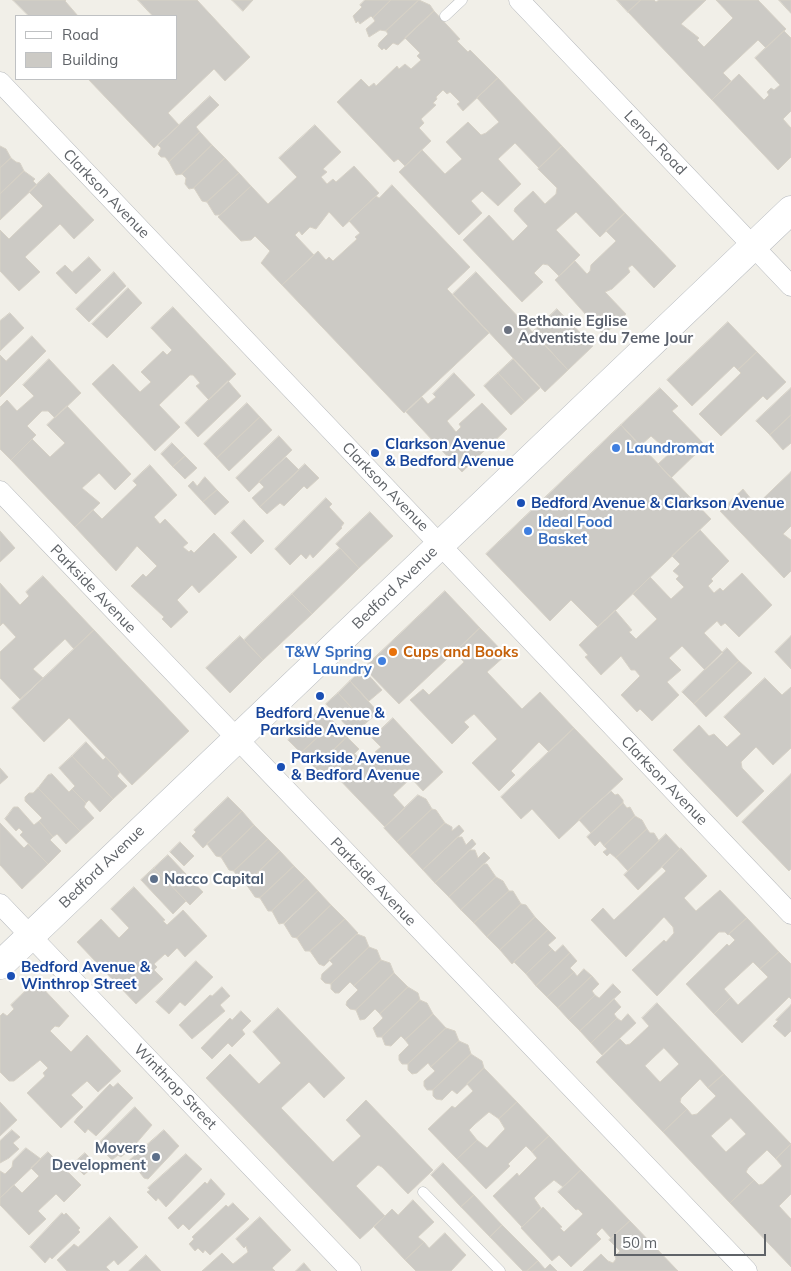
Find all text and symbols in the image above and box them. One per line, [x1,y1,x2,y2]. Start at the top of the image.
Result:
legend [15,15,178,80]
text: Road [62,25,99,44]
text: Building [62,50,118,69]
street label: Lenox Road [620,107,690,179]
street label: Clarkson Avenue [59,146,153,242]
place label: Bethanie Eglise Adventiste du 7eme Jour [518,312,693,347]
marker: Bethanie Eglise Adventiste du 7eme Jour [502,324,514,336]
place label: Clarkson Avenue & Bedford Avenue [385,435,514,470]
street label: Clarkson Avenue [338,439,432,535]
place label: Laundromat [626,439,714,457]
marker: Laundromat [610,442,622,454]
marker: Clarkson Avenue & Bedford Avenue [369,447,381,459]
place label: Bedford Avenue & Clarkson Avenue [531,494,784,512]
marker: Bedford Avenue & Clarkson Avenue [515,497,527,509]
place label: Ideal Food Basket [538,513,612,548]
marker: Ideal Food Basket [522,525,534,537]
street label: Parkside Avenue [46,541,140,637]
street label: Bedford Avenue [349,543,441,633]
place label: T&W Spring Laundry [285,643,372,678]
place label: Cups and Books [403,643,518,661]
marker: Cups and Books [387,646,399,658]
marker: T&W Spring Laundry [376,655,388,667]
marker: Bedford Avenue & Parkside Avenue [314,690,326,702]
place label: Bedford Avenue & Parkside Avenue [256,704,384,739]
street label: Clarkson Avenue [617,733,711,829]
place label: Parkside Avenue & Bedford Avenue [291,749,420,784]
marker: Parkside Avenue & Bedford Avenue [275,761,287,773]
street label: Bedford Avenue [56,822,148,912]
street label: Parkside Avenue [326,834,420,930]
place label: Nacco Capital [164,870,264,888]
marker: Nacco Capital [148,873,160,885]
place label: Bedford Avenue & Winthrop Street [21,958,150,993]
marker: Bedford Avenue & Winthrop Street [5,970,17,982]
street label: Winthrop Street [130,1041,220,1133]
place label: Movers Development [52,1139,146,1174]
marker: Movers Development [150,1151,162,1163]
scale bar [616,1224,768,1256]
text: 50 m [622,1233,657,1252]

